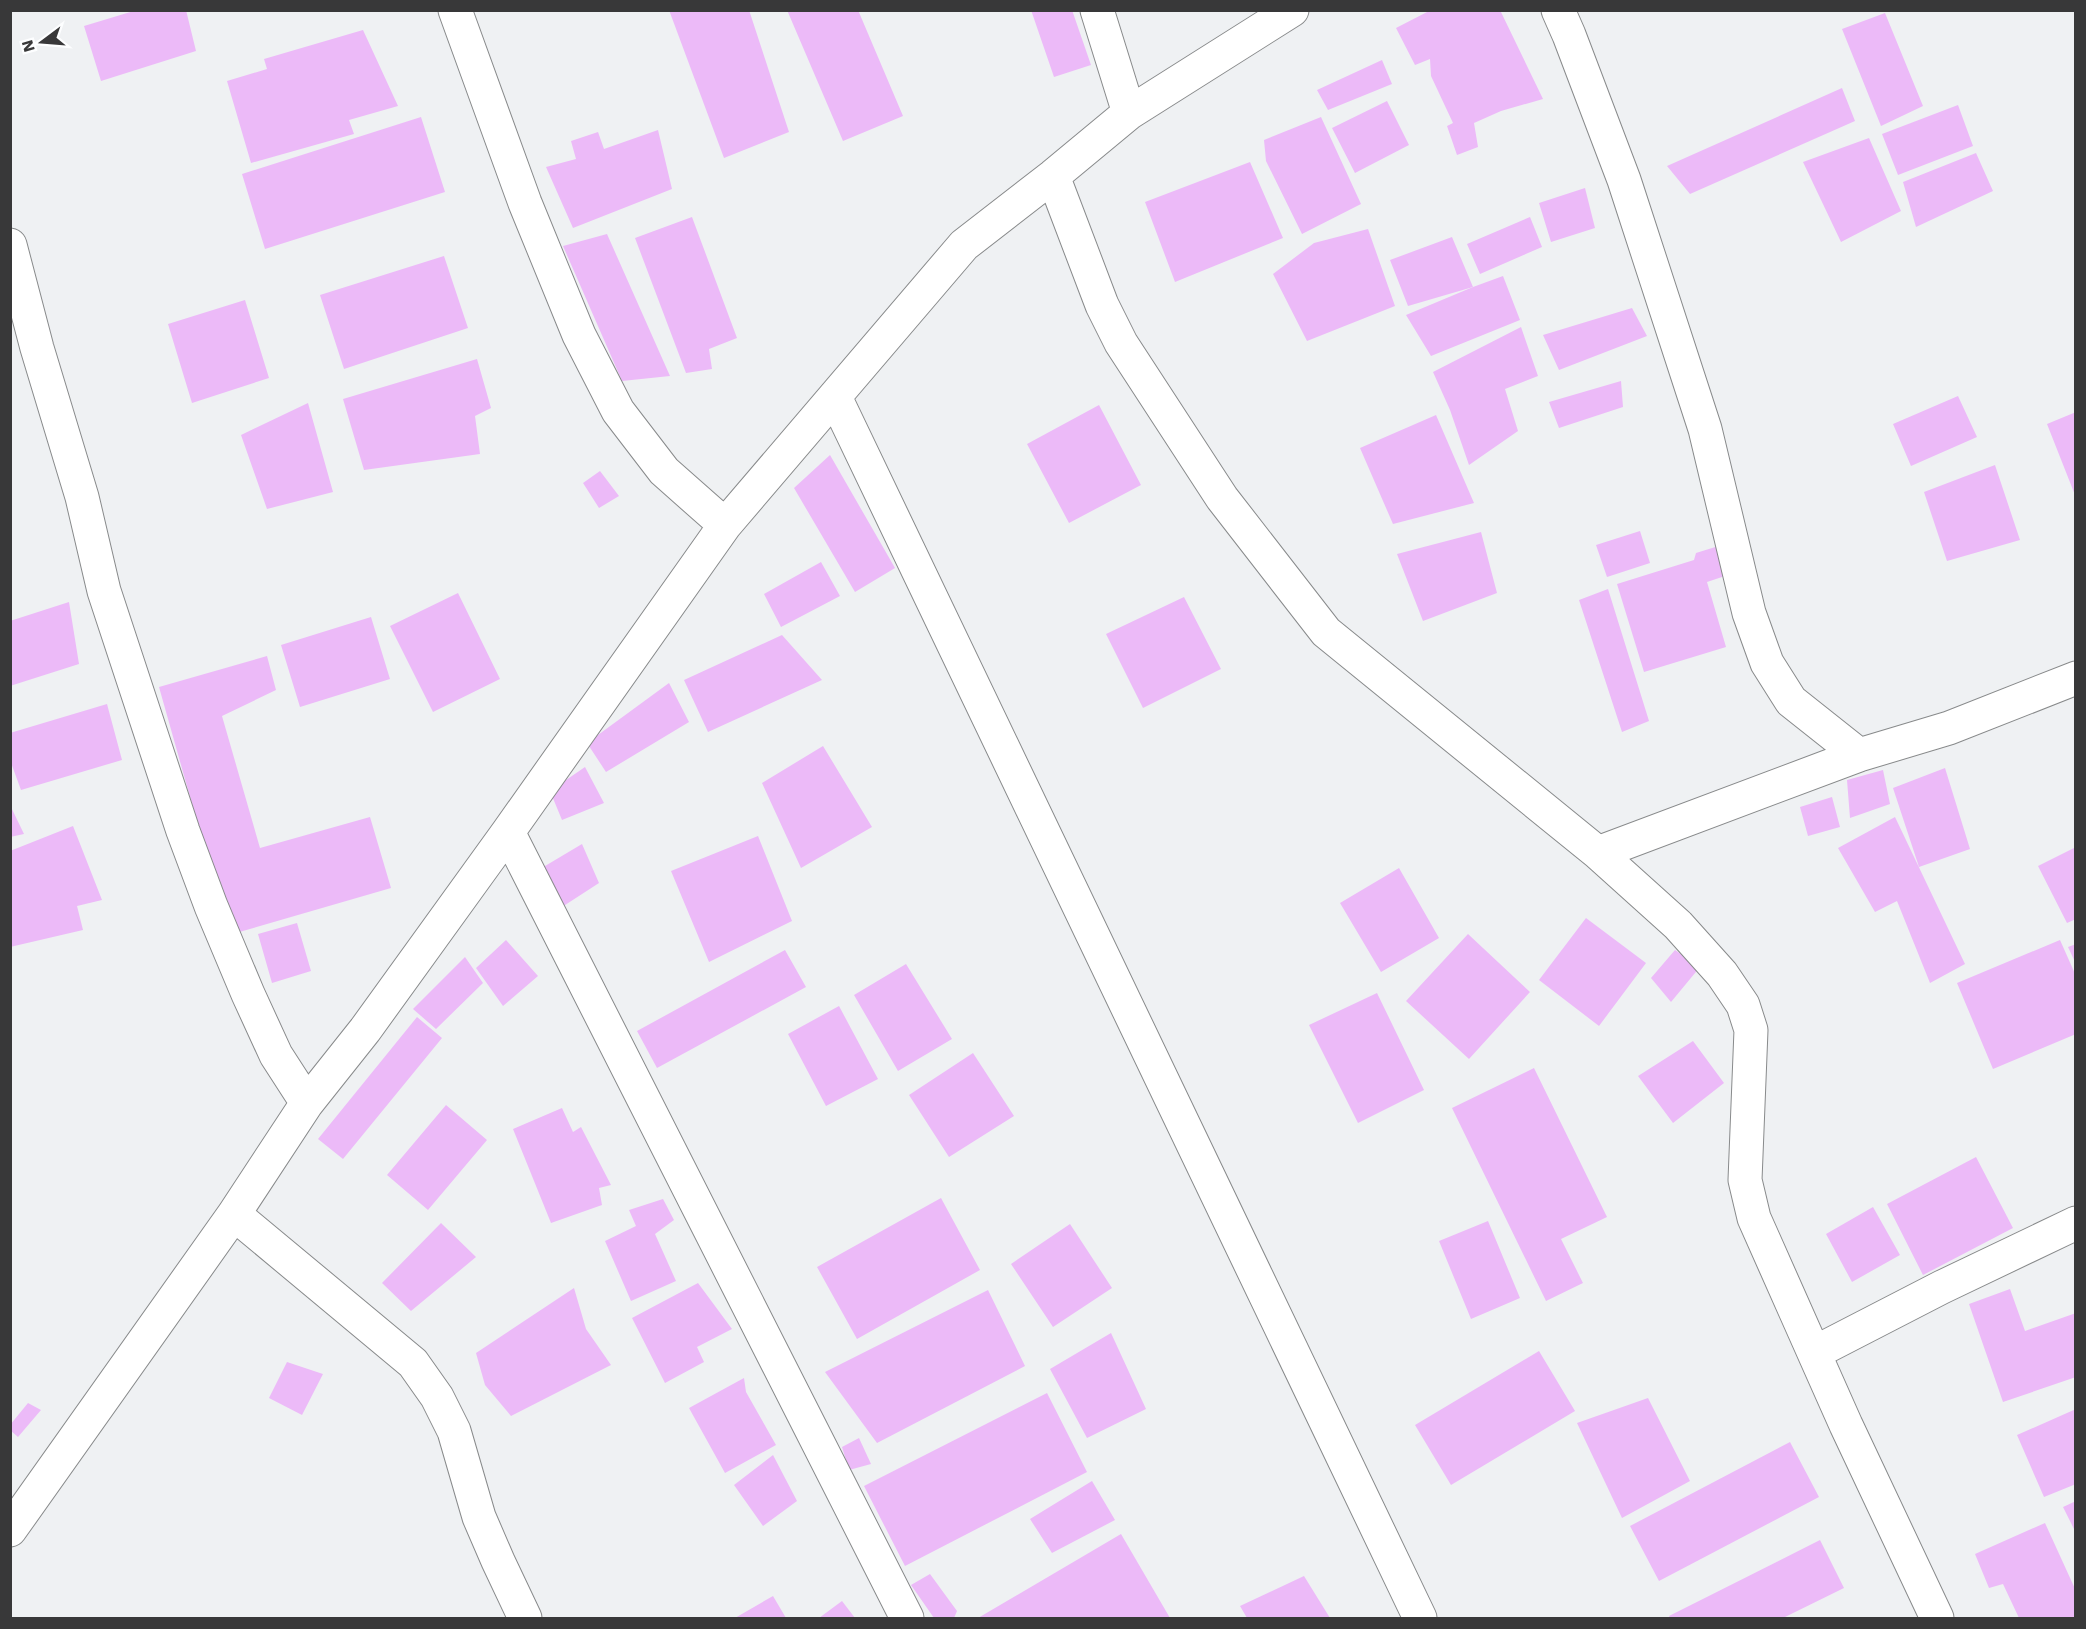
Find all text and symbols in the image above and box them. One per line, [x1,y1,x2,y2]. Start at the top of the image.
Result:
north arrow [12,12,72,72]
text: N [17,38,39,54]

